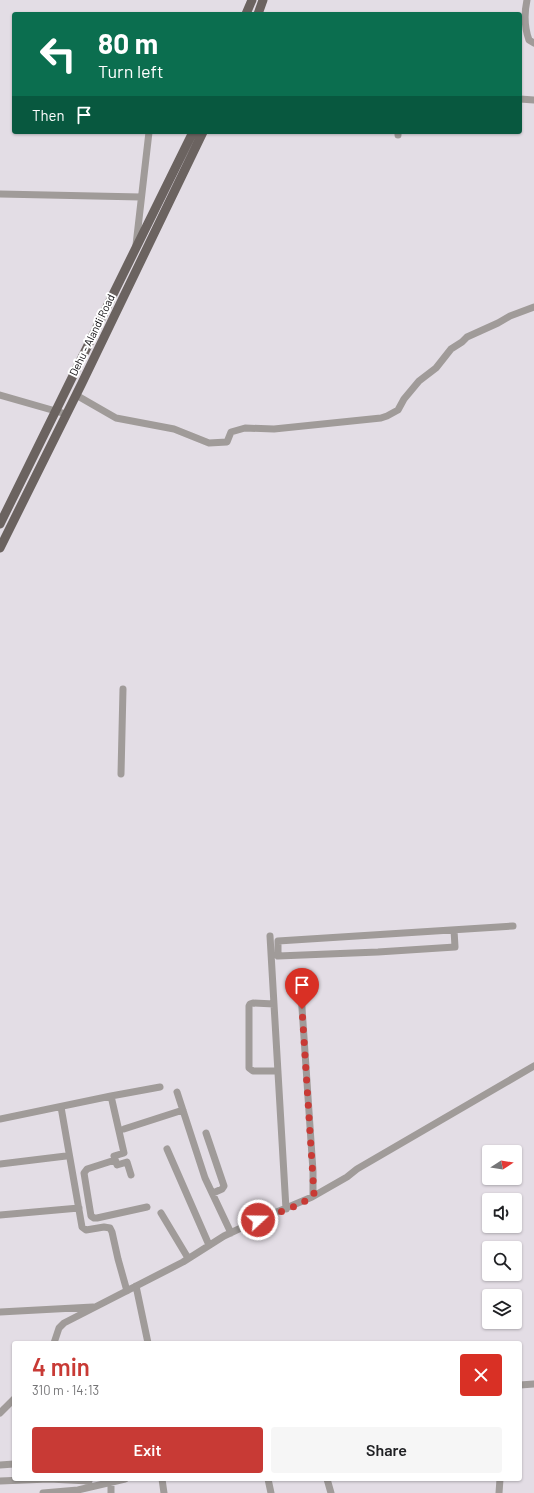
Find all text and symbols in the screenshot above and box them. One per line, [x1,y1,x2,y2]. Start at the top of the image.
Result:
text: 80 m [98,26,158,60]
icon: left [32,28,84,80]
text: Turn left [98,60,164,82]
icon: arrive [73,104,95,126]
text: Then [32,106,65,124]
street label: Dehu - Alandi Road [66,292,117,378]
pin [285,968,319,1009]
icon: arrive [291,974,313,996]
north arrow [482,1145,522,1185]
map controls [482,1145,522,1329]
button: sound [482,1193,522,1233]
position arrow [237,1199,279,1241]
button: search [482,1241,522,1281]
button: layers [482,1289,522,1329]
text: 4 min [32,1352,90,1381]
button: close [460,1354,502,1396]
text: 310 m · 14:13 [32,1382,99,1398]
button: Exit [32,1427,263,1473]
button: Share [271,1427,502,1473]

